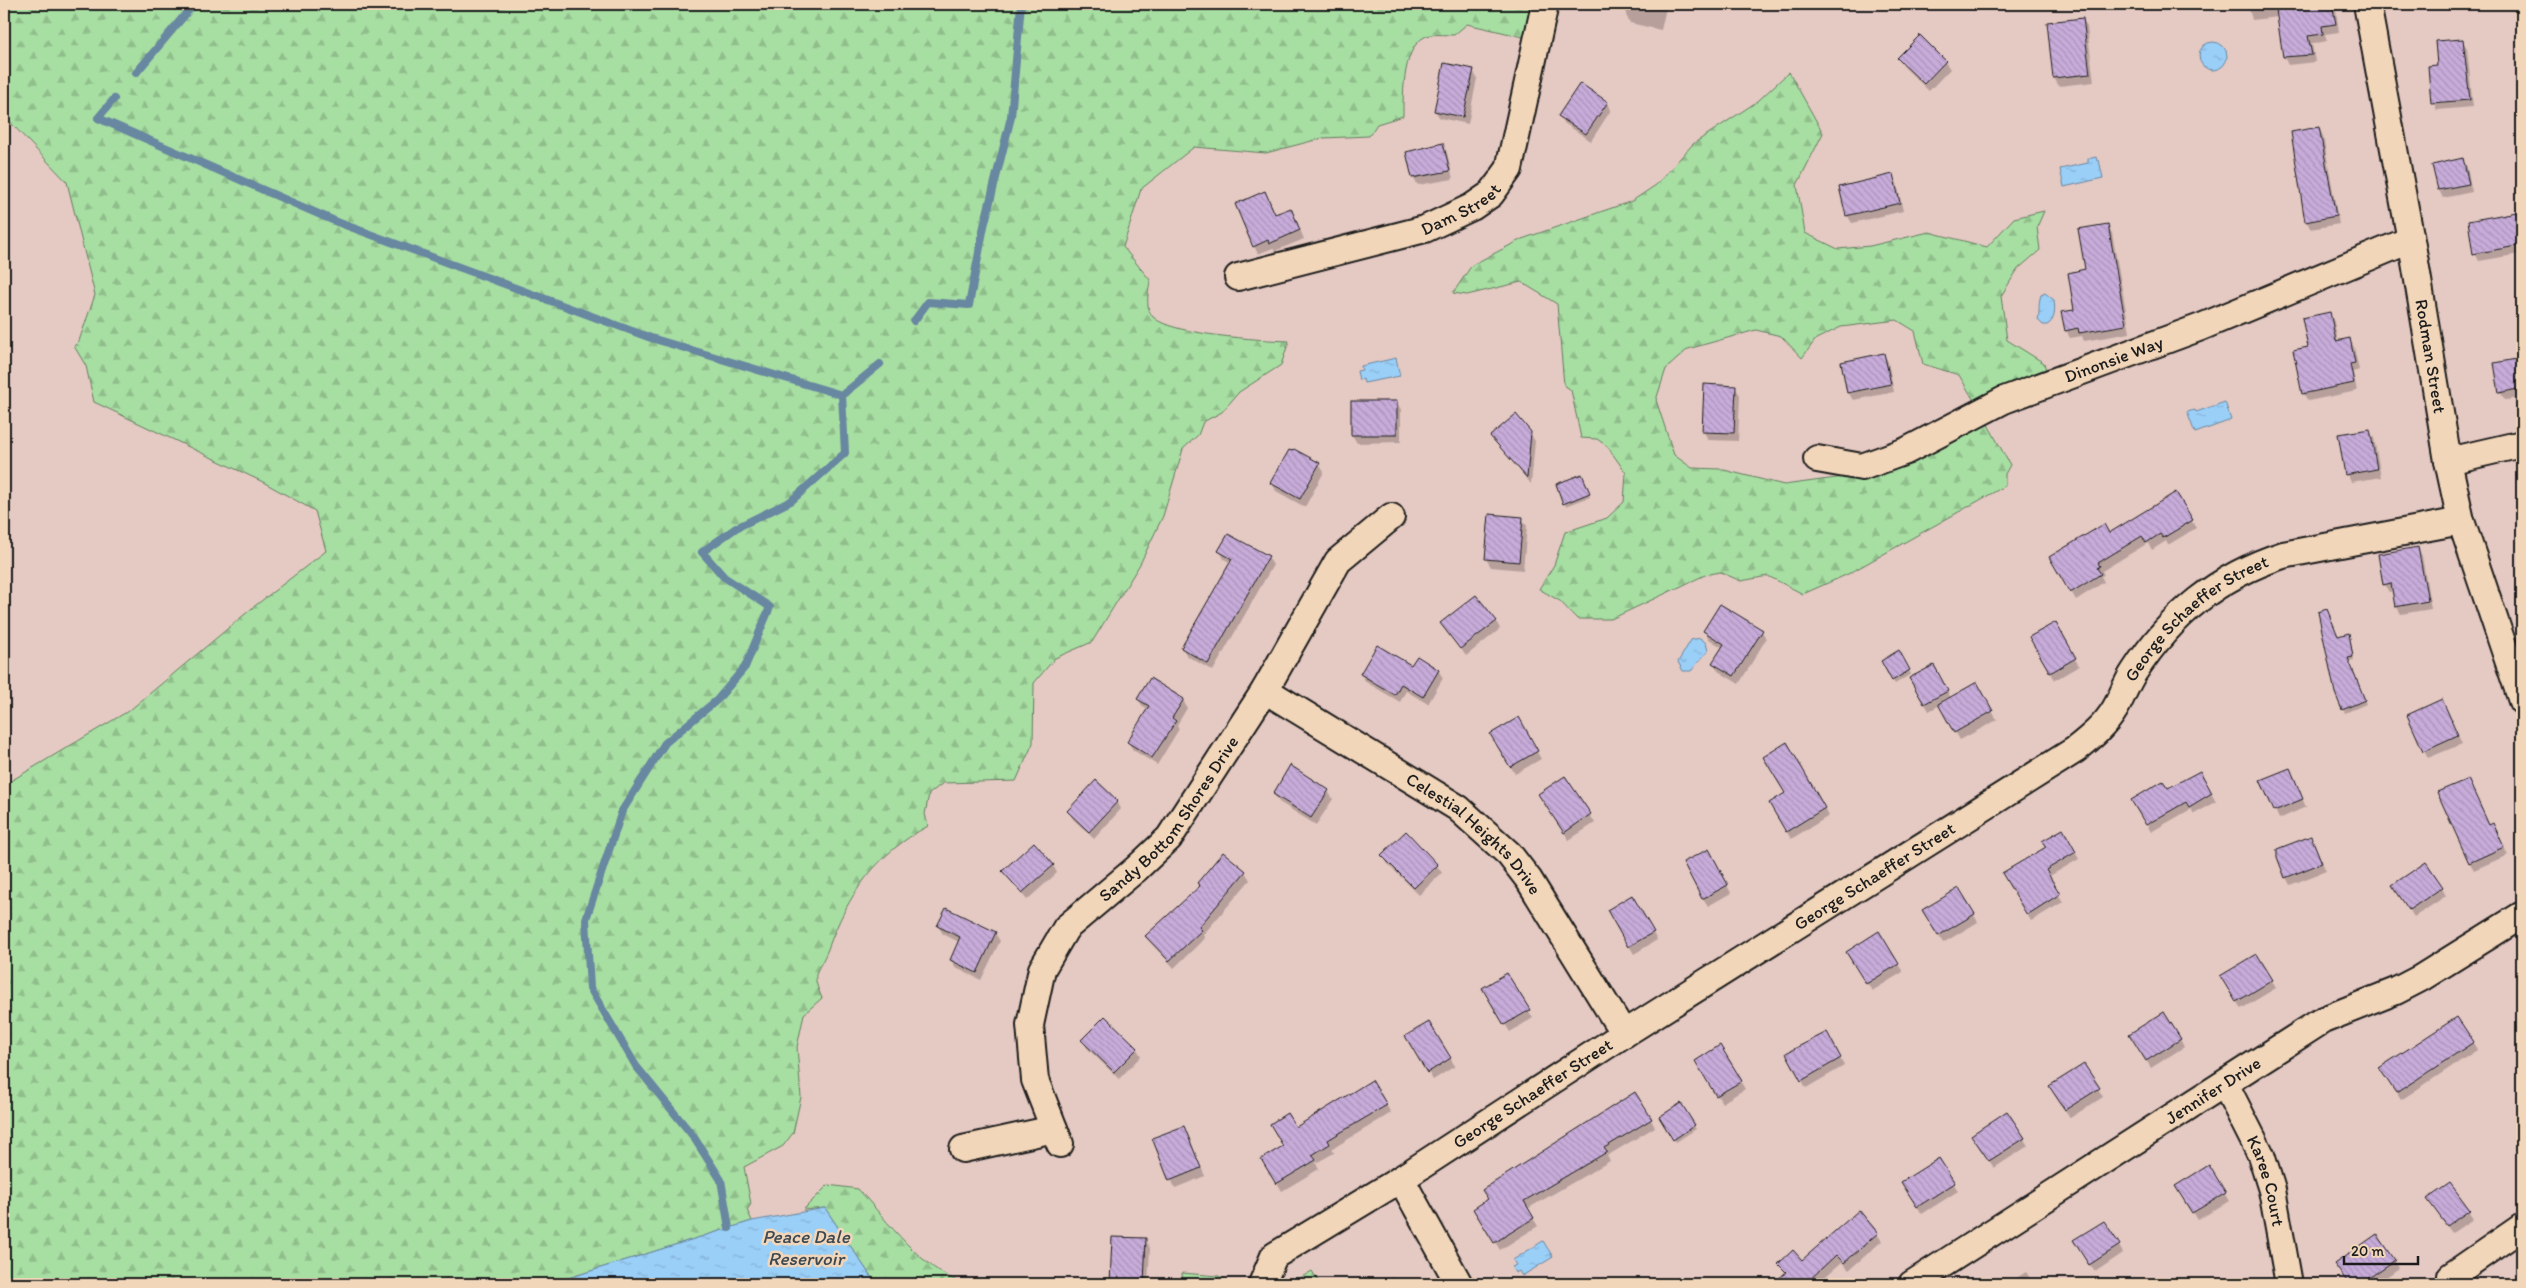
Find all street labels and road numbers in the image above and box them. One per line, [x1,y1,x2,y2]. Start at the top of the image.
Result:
street label: Dam Street [1417,179,1506,240]
street label: Rodman Street [2410,298,2451,415]
street label: Dinonsie Way [2061,331,2167,388]
street label: George Schaeffer Street [2120,550,2272,686]
street label: Sandy Bottom Shores Drive [1094,732,1243,907]
street label: Celestial Heights Drive [1402,768,1546,899]
street label: George Schaeffer Street [1790,817,1959,935]
street label: George Schaeffer Street [1449,1033,1617,1153]
street label: Jennifer Drive [2162,1052,2265,1129]
street label: Karee Court [2242,1132,2289,1228]

